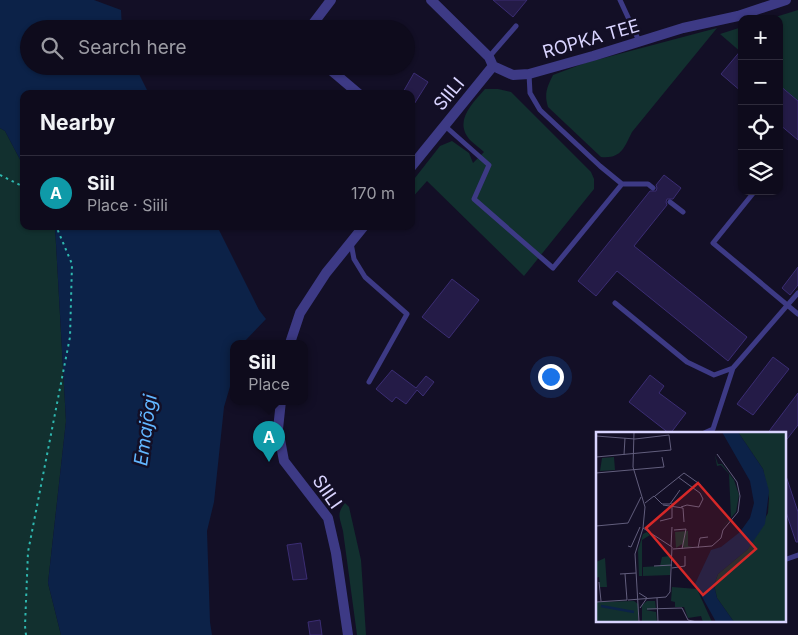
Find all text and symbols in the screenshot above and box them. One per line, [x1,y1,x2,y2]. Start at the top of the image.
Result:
street label: ROPKA TEE [540,15,642,62]
map controls [738,15,783,195]
button: + [738,15,783,60]
search box [20,20,415,75]
icon: search [38,34,66,62]
text: Search here [78,36,187,59]
button: − [738,60,783,105]
street label: SIILI [429,73,468,114]
button: locate [738,105,783,150]
text: Nearby [40,110,115,135]
button: layers [738,150,783,195]
text: Siil [87,172,115,195]
text: A [50,183,62,203]
text: 170 m [351,183,395,203]
text: Place · Siili [87,195,168,215]
popup [230,340,308,405]
text: Siil [248,351,276,374]
your location [538,364,564,390]
text: Place [248,374,290,394]
water label: Emajõgi [129,392,162,467]
pin: A [253,421,285,462]
inset map [596,432,786,622]
street label: SIILI [308,471,346,513]

